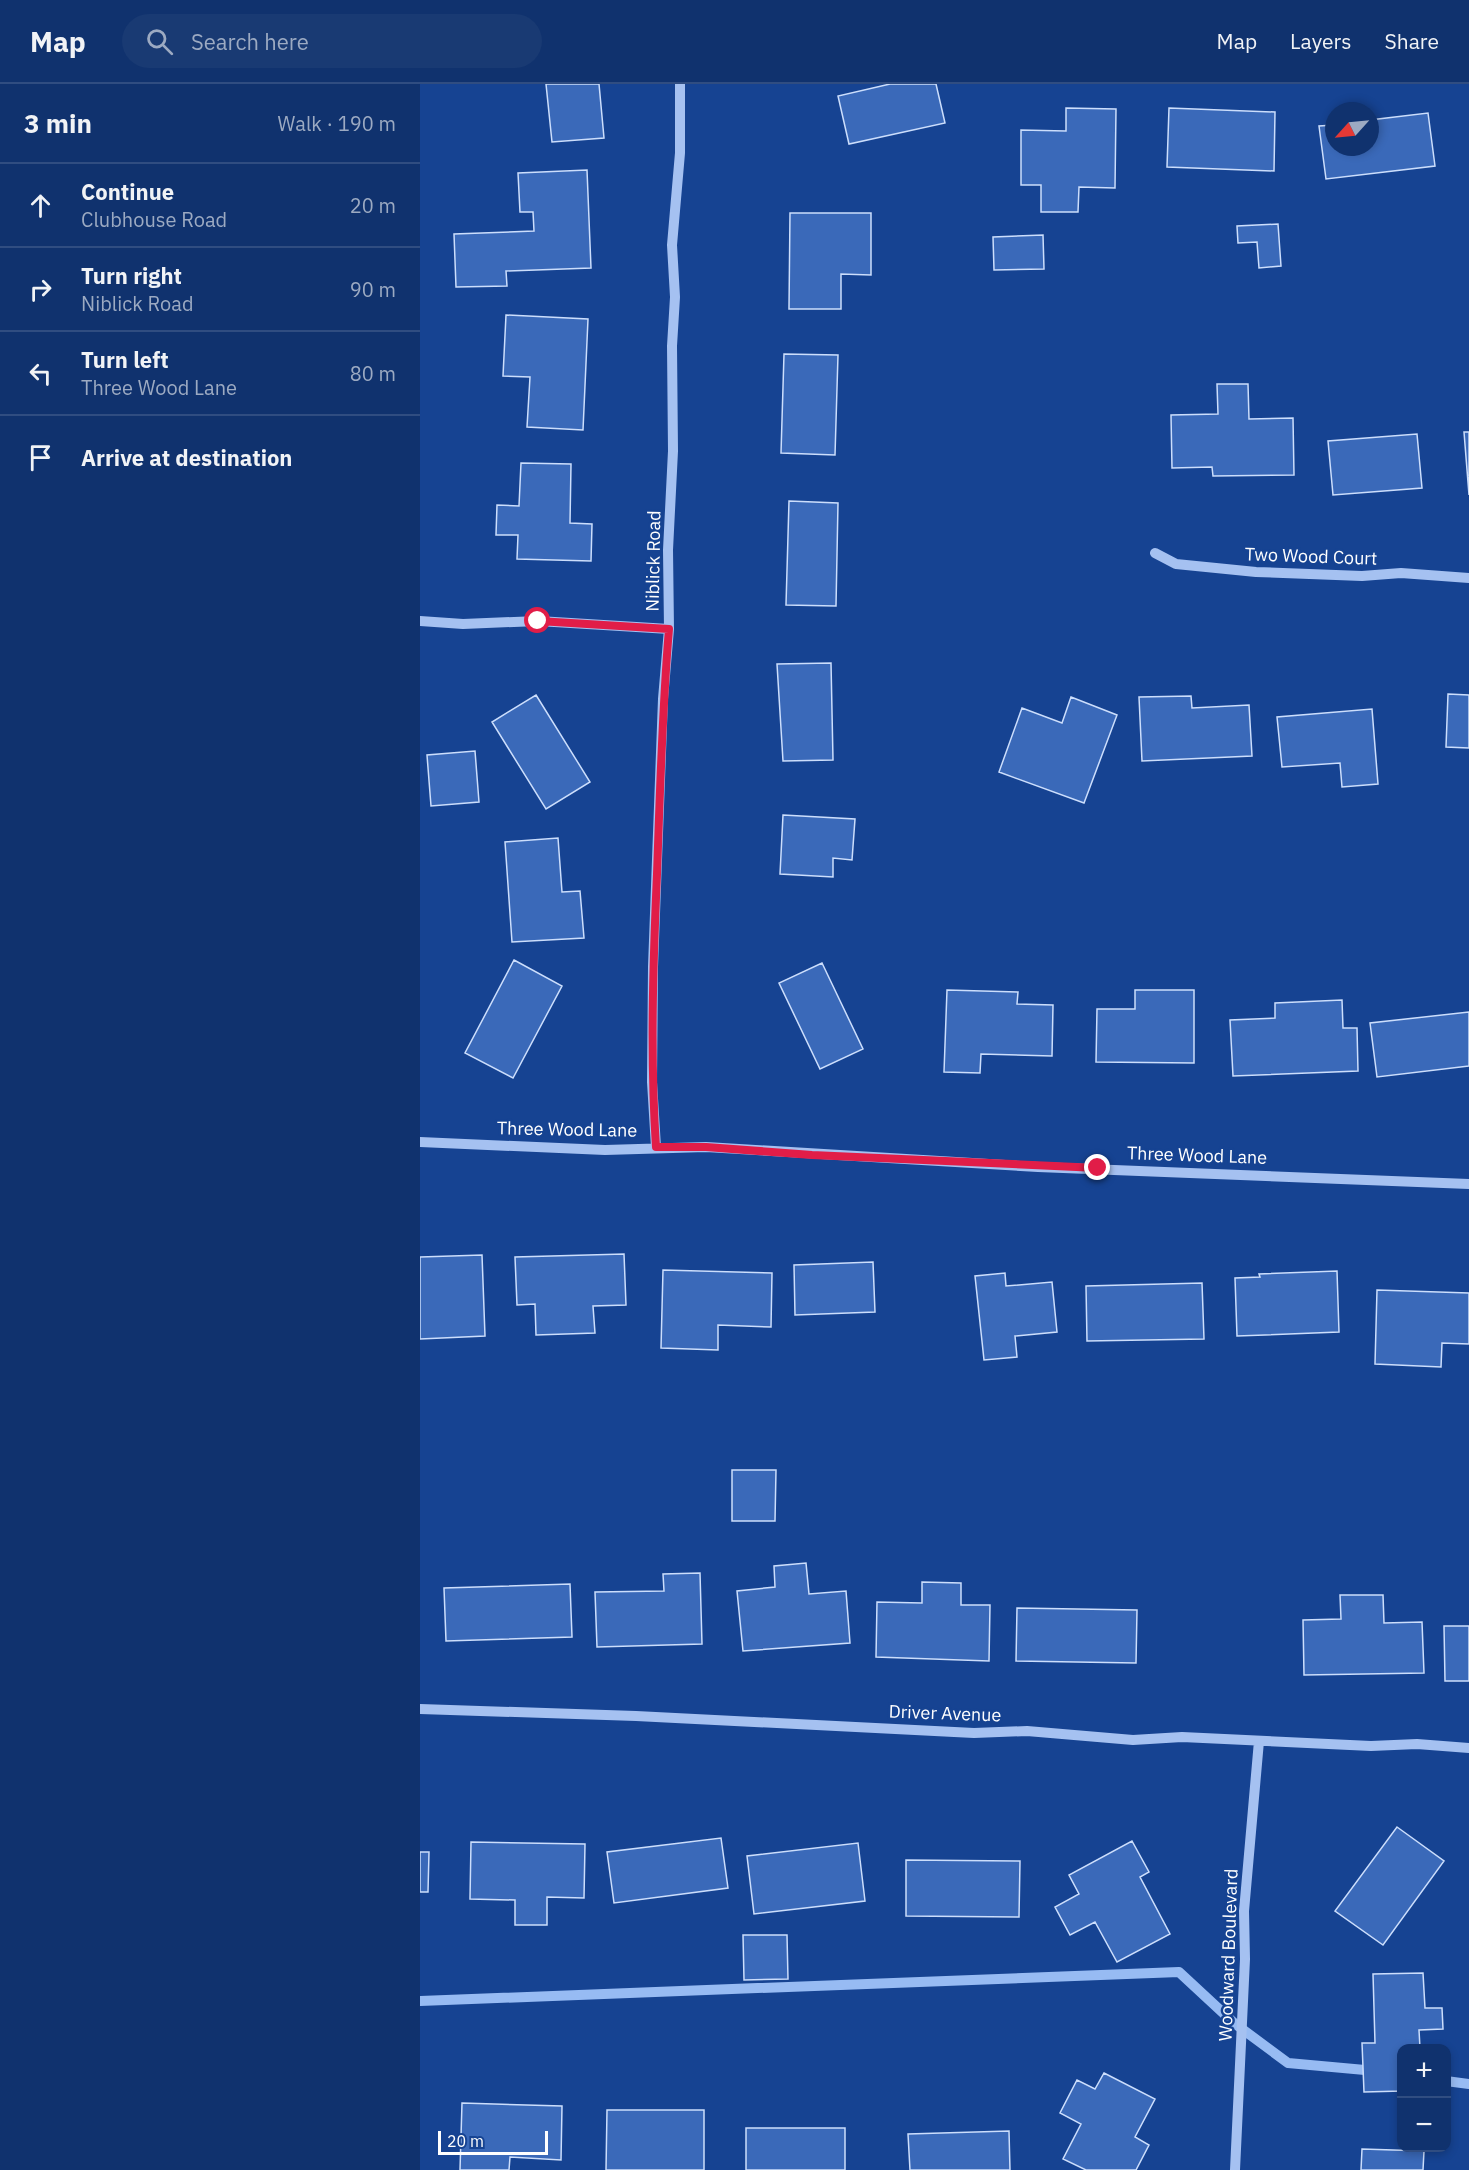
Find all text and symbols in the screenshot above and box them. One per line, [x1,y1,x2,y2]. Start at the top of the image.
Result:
search box [122,14,542,68]
text: Map [30,23,86,60]
icon: search [143,25,176,58]
text: Search here [191,27,309,56]
text: Map [1217,27,1257,55]
text: Layers [1290,27,1352,55]
text: Share [1385,27,1439,55]
north arrow [1325,102,1379,156]
text: 3 min [24,106,92,140]
text: Walk · 190 m [278,110,396,137]
text: Continue [81,177,174,206]
icon: ahead [24,189,57,222]
text: 20 m [350,192,396,219]
text: Clubhouse Road [81,206,227,233]
text: Turn right [81,261,182,290]
icon: right [24,273,57,306]
text: 90 m [350,276,396,303]
text: Niblick Road [81,290,193,317]
text: Turn left [81,345,169,374]
icon: left [24,357,57,390]
text: 80 m [350,360,396,387]
text: Three Wood Lane [81,374,237,401]
icon: arrive [24,441,57,474]
text: Arrive at destination [81,443,292,472]
street label: Niblick Road [641,510,665,612]
street label: Two Wood Court [1244,542,1378,570]
route start [524,607,550,633]
street label: Three Wood Lane [497,1116,637,1142]
street label: Three Wood Lane [1126,1141,1268,1169]
route end [1084,1154,1110,1180]
street label: Driver Avenue [888,1700,1002,1726]
street label: Woodward Boulevard [1213,1868,1243,2042]
map controls [1397,2044,1451,2152]
button: + [1397,2044,1451,2098]
button: − [1397,2098,1451,2152]
scale bar [438,2128,548,2156]
text: 20 m [447,2131,484,2151]

